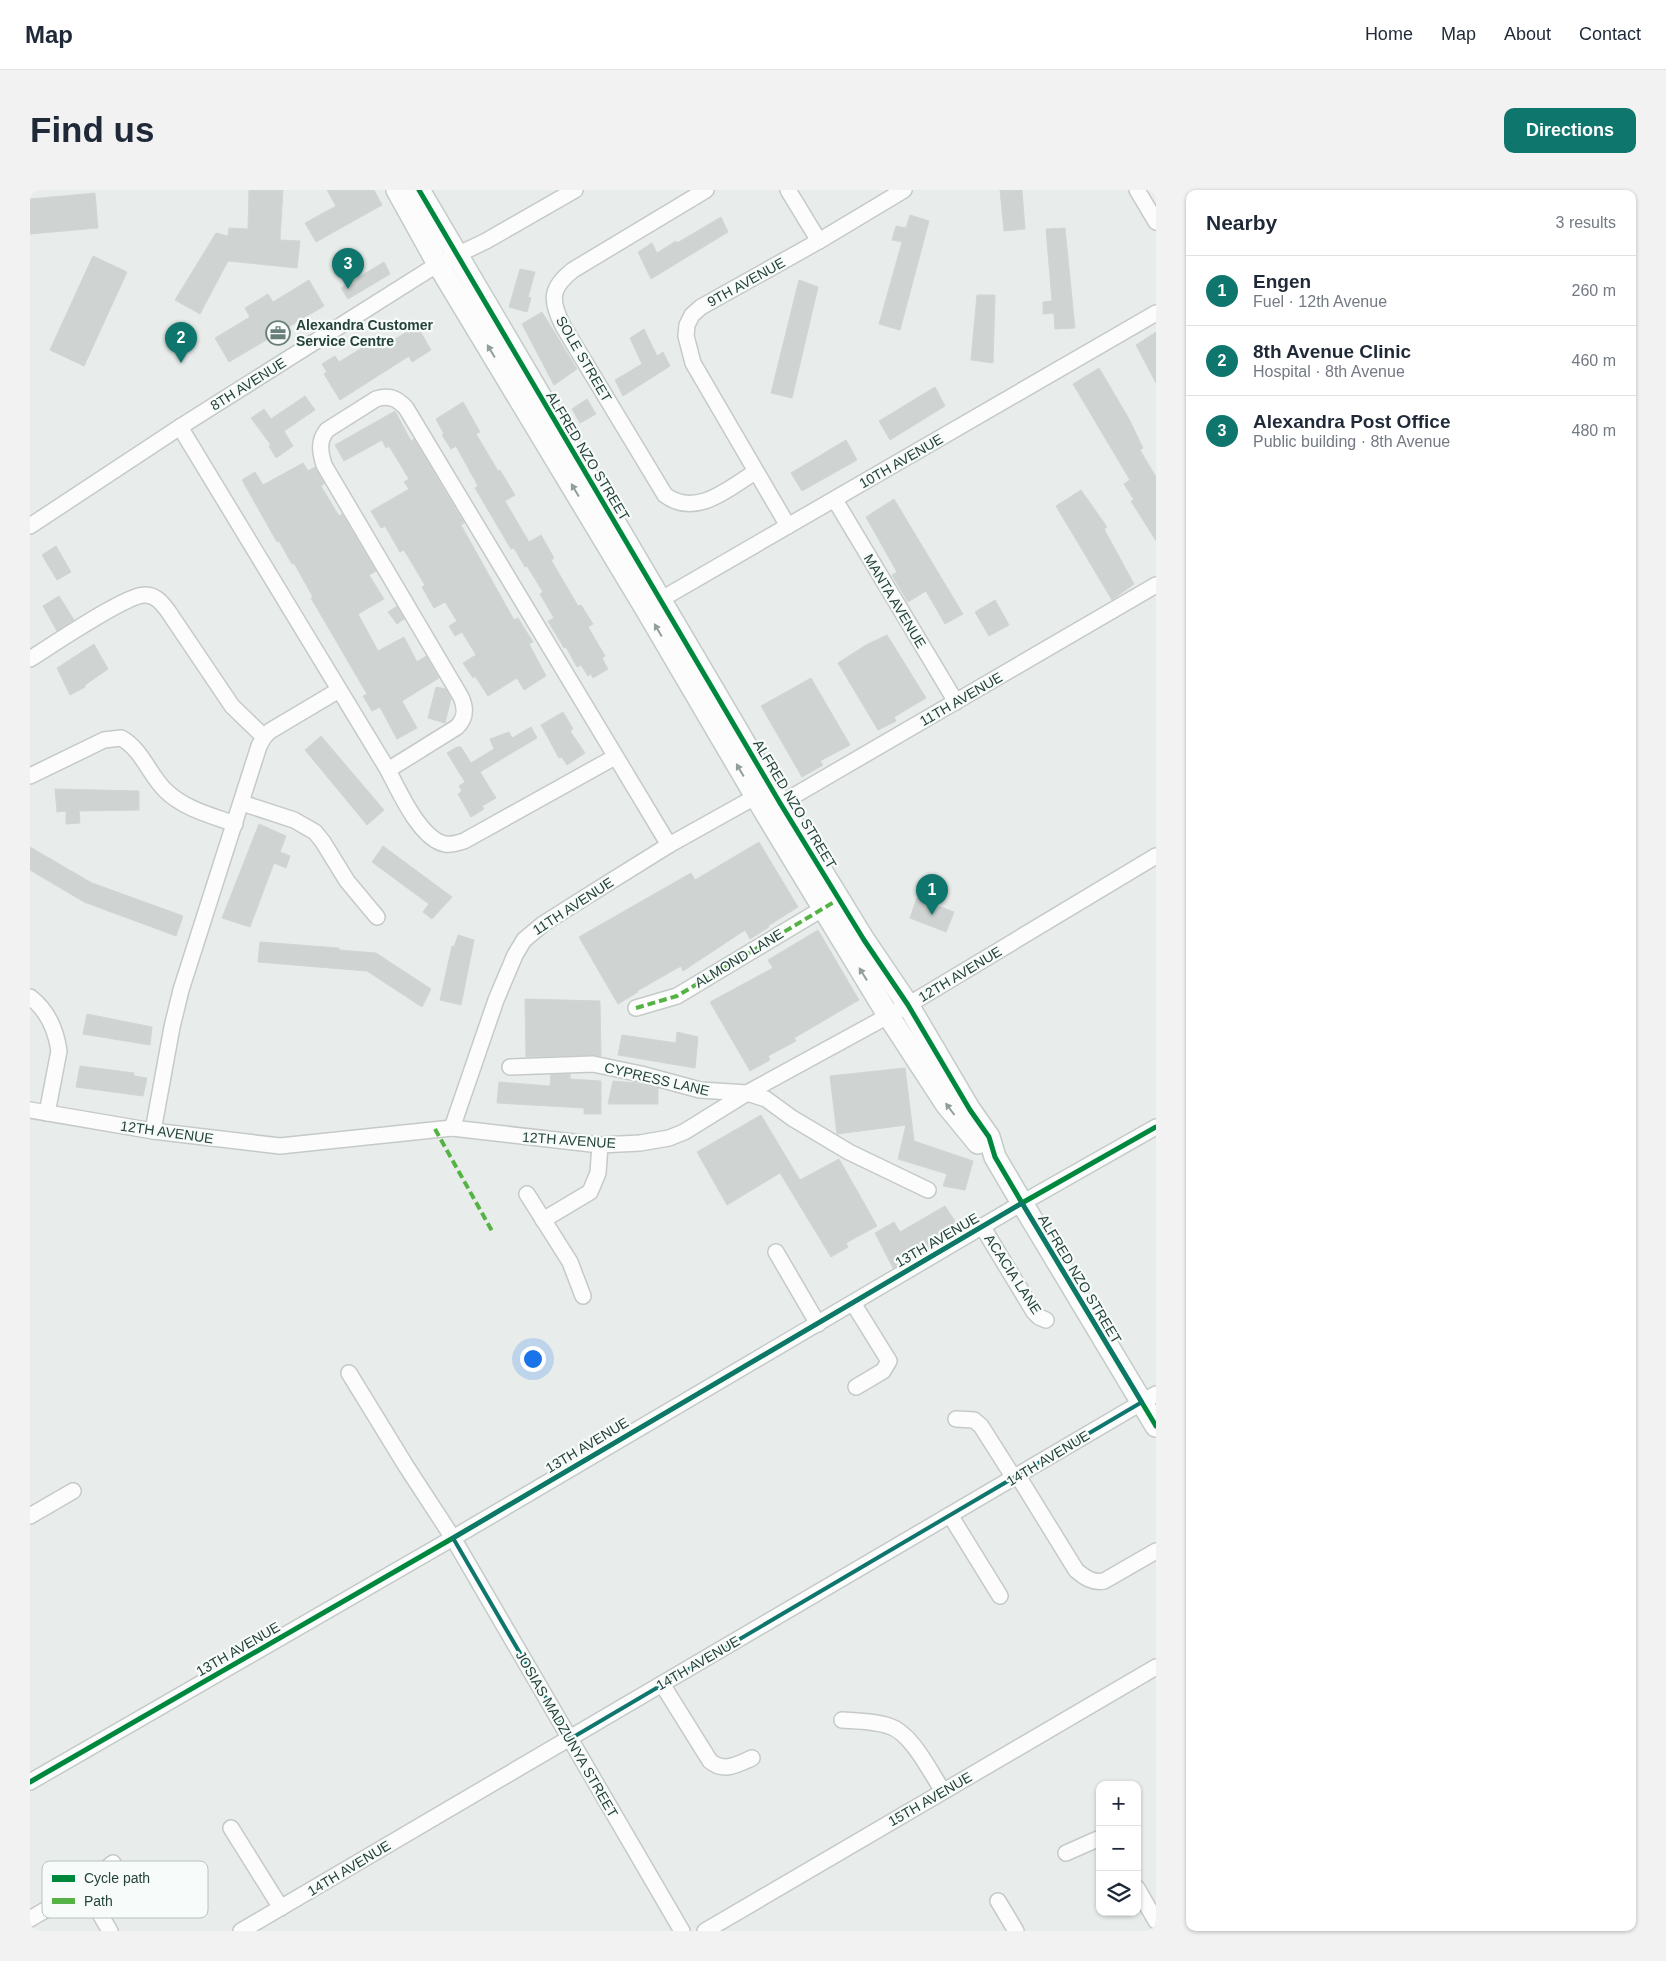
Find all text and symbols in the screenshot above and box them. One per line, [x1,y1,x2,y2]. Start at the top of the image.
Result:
text: Map [25,21,73,48]
text: Home [1365,24,1413,44]
text: Map [1441,24,1476,44]
text: About [1504,24,1551,44]
text: Contact [1579,24,1641,44]
button: Directions [1504,108,1636,153]
text: Find us [30,110,154,149]
text: Nearby [1206,211,1277,234]
text: 3 results [1556,214,1616,231]
pin: 3 [332,248,364,289]
street label: 9TH AVENUE [704,254,788,310]
text: Engen [1253,271,1311,292]
text: 1 [1218,282,1226,299]
text: 260 m [1572,282,1616,299]
text: Fuel · 12th Avenue [1253,293,1387,310]
street label: SOLE STREET [553,313,615,405]
place label: Alexandra Customer Service Centre [296,317,433,349]
office icon: Alexandra Customer Service Centre [265,320,291,346]
pin: 2 [165,322,197,363]
text: 8th Avenue Clinic [1253,341,1411,362]
one-way arrow [486,345,495,358]
text: 2 [1218,352,1226,369]
text: 460 m [1572,352,1616,369]
street label: 8TH AVENUE [207,354,289,414]
text: Hospital · 8th Avenue [1253,363,1405,380]
street label: ALFRED NZO STREET [543,389,633,524]
text: Alexandra Post Office [1253,411,1450,432]
text: 3 [1218,422,1226,439]
text: 480 m [1572,422,1616,439]
street label: 10TH AVENUE [856,431,946,491]
text: Public building · 8th Avenue [1253,433,1450,450]
one-way arrow [570,484,579,497]
street label: MANTA AVENUE [861,551,929,651]
one-way arrow [654,623,663,636]
street label: 11TH AVENUE [917,669,1005,729]
street label: ALFRED NZO STREET [750,737,840,872]
one-way arrow [736,764,745,777]
street label: 11TH AVENUE [530,874,616,938]
pin: 1 [916,874,948,915]
street label: ALMOND LANE [692,925,786,991]
street label: 12TH AVENUE [916,943,1004,1005]
one-way arrow [858,967,867,980]
street label: CYPRESS LANE [603,1059,711,1099]
one-way arrow [944,1103,955,1116]
street label: 12TH AVENUE [119,1118,215,1146]
street label: 12TH AVENUE [522,1129,616,1151]
street label: 13TH AVENUE [892,1210,982,1270]
street label: ALFRED NZO STREET [1035,1212,1125,1347]
street label: ACACIA LANE [981,1231,1045,1317]
your location [520,1346,546,1372]
street label: 13TH AVENUE [543,1414,631,1476]
street label: 14TH AVENUE [1004,1427,1092,1489]
street label: 13TH AVENUE [193,1619,283,1679]
street label: 14TH AVENUE [653,1633,743,1693]
street label: JOSIAS MADZUNYA STREET [513,1648,622,1820]
street label: 15TH AVENUE [885,1769,975,1829]
map controls [1096,1781,1141,1916]
button: + [1096,1781,1141,1826]
button: − [1096,1826,1141,1871]
street label: 14TH AVENUE [305,1837,393,1899]
legend [42,1861,208,1918]
text: Cycle path [84,1870,150,1886]
button: layers [1096,1871,1141,1916]
text: Path [84,1893,113,1909]

